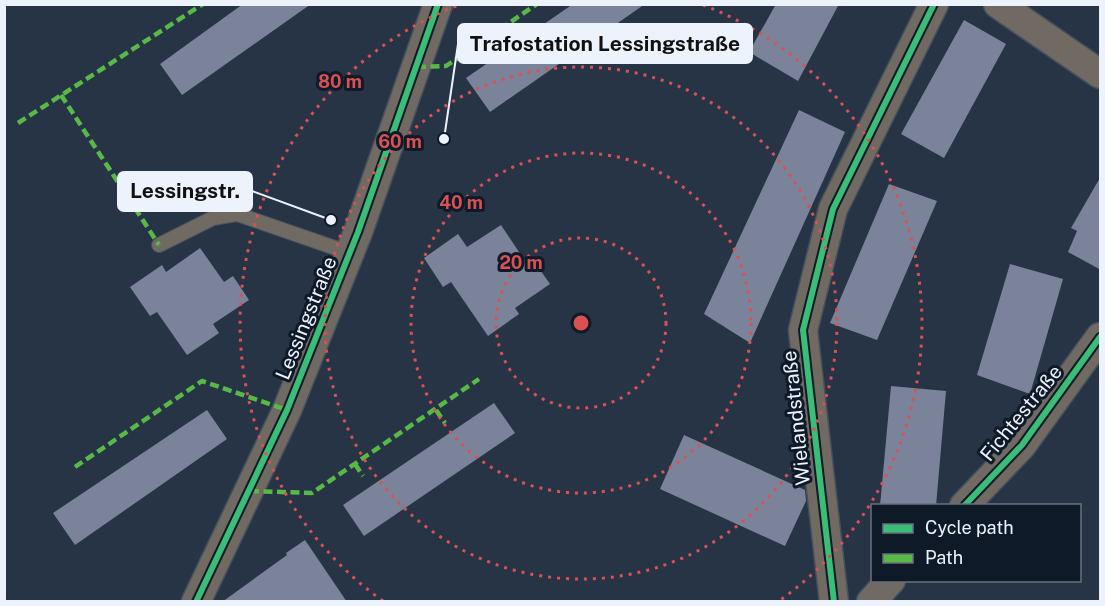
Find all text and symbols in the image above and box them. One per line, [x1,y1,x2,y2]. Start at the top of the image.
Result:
callout: Trafostation Lessingstraße [458,24,752,63]
text: Trafostation Lessingstraße [470,31,740,56]
text: 80 m [318,71,362,92]
text: 60 m [378,131,422,152]
callout: Lessingstr. [118,172,252,211]
text: Lessingstr. [130,178,240,203]
text: 40 m [439,192,483,213]
text: 20 m [499,252,543,273]
street label: Lessingstraße [270,253,342,383]
centre of rings [571,313,591,333]
street label: Wielandstraße [777,350,815,486]
street label: Fichtestraße [975,360,1067,466]
legend [871,504,1081,582]
text: Cycle path [925,517,1014,538]
text: Path [925,547,963,568]

